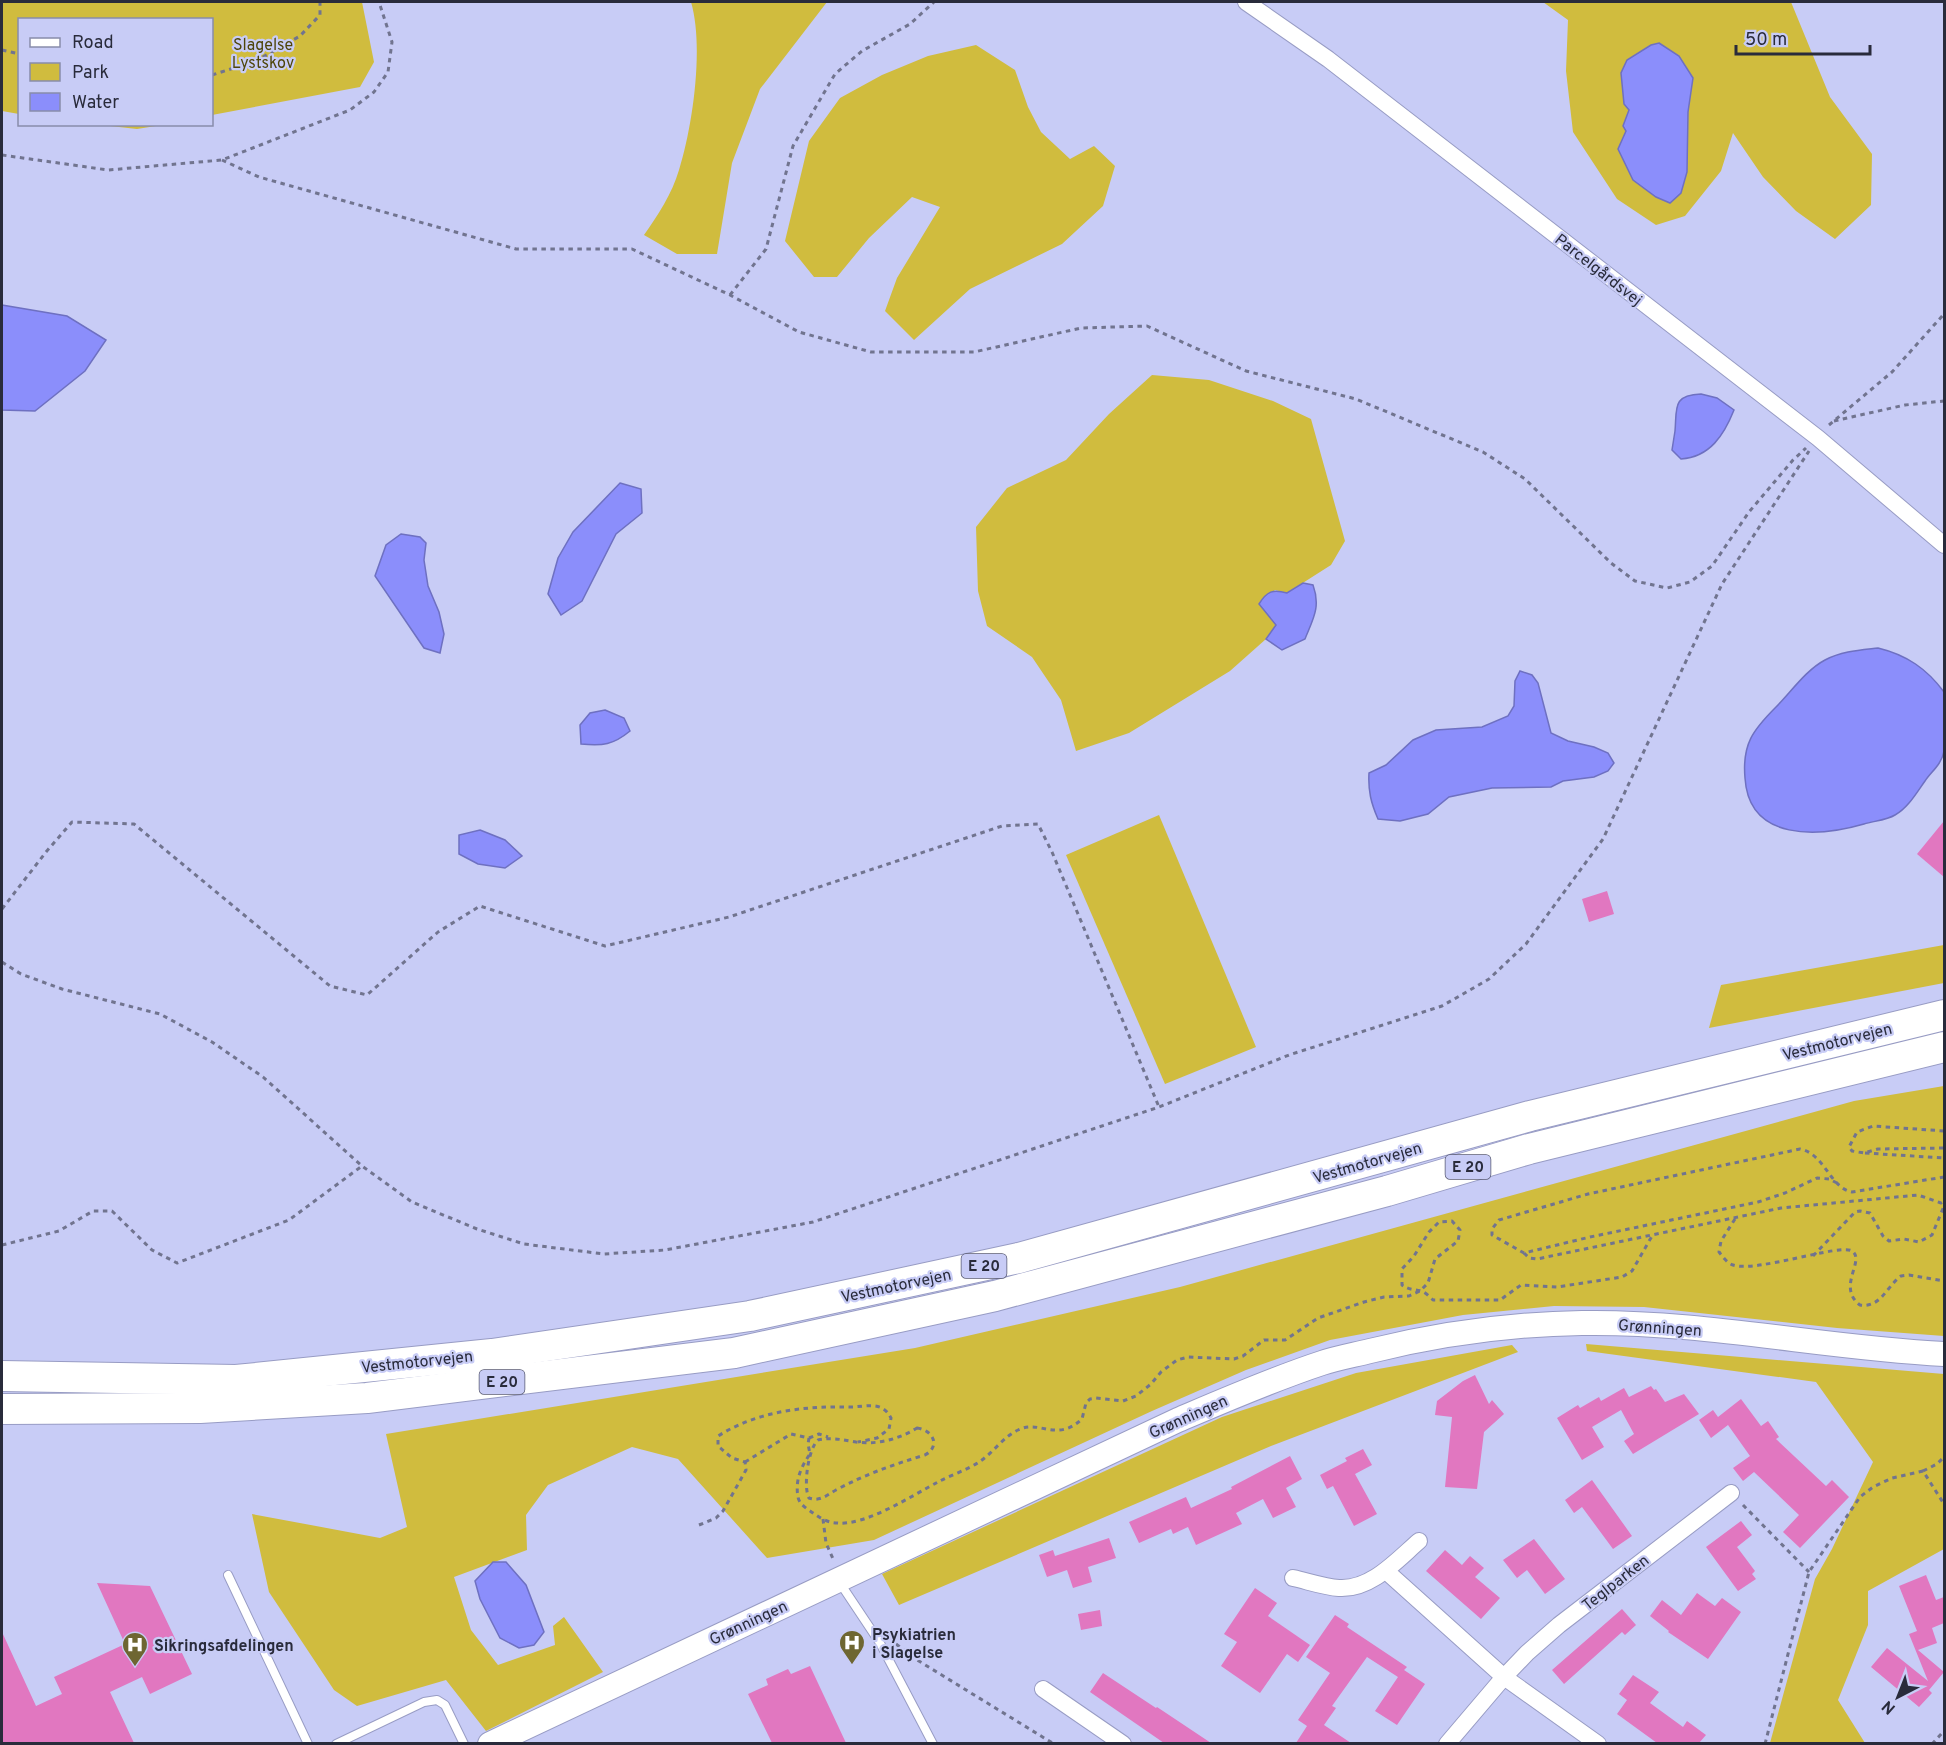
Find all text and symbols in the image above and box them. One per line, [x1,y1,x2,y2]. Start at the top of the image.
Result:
legend [18,18,213,126]
scale bar [1736,18,1870,56]
text: 50 m [1745,29,1787,52]
text: Road [72,32,114,55]
park label: Slagelse Lystskov [232,36,294,74]
text: Park [72,62,109,85]
text: Water [72,92,119,115]
street label: Parcelgårdsvej [1550,230,1645,311]
street label: Vestmotorvejen [1781,1020,1894,1066]
street label: Vestmotorvejen [1311,1139,1424,1189]
road number: E 20 [1446,1155,1490,1179]
road number: E 20 [962,1254,1006,1278]
street label: Vestmotorvejen [839,1265,953,1308]
street label: Grønningen [1617,1316,1702,1342]
street label: Vestmotorvejen [360,1347,474,1379]
road number: E 20 [480,1370,524,1394]
street label: Grønningen [1146,1392,1231,1444]
street label: Teglparken [1579,1551,1654,1616]
street label: Grønningen [707,1597,791,1651]
place label: Psykiatrien i Slagelse [872,1626,956,1664]
hospital icon: Psykiatrien i Slagelse [837,1628,867,1666]
hospital icon: Sikringsafdelingen [120,1630,150,1668]
place label: Sikringsafdelingen [154,1637,294,1657]
north arrow [1868,1667,1928,1727]
text: N [1878,1695,1900,1718]

